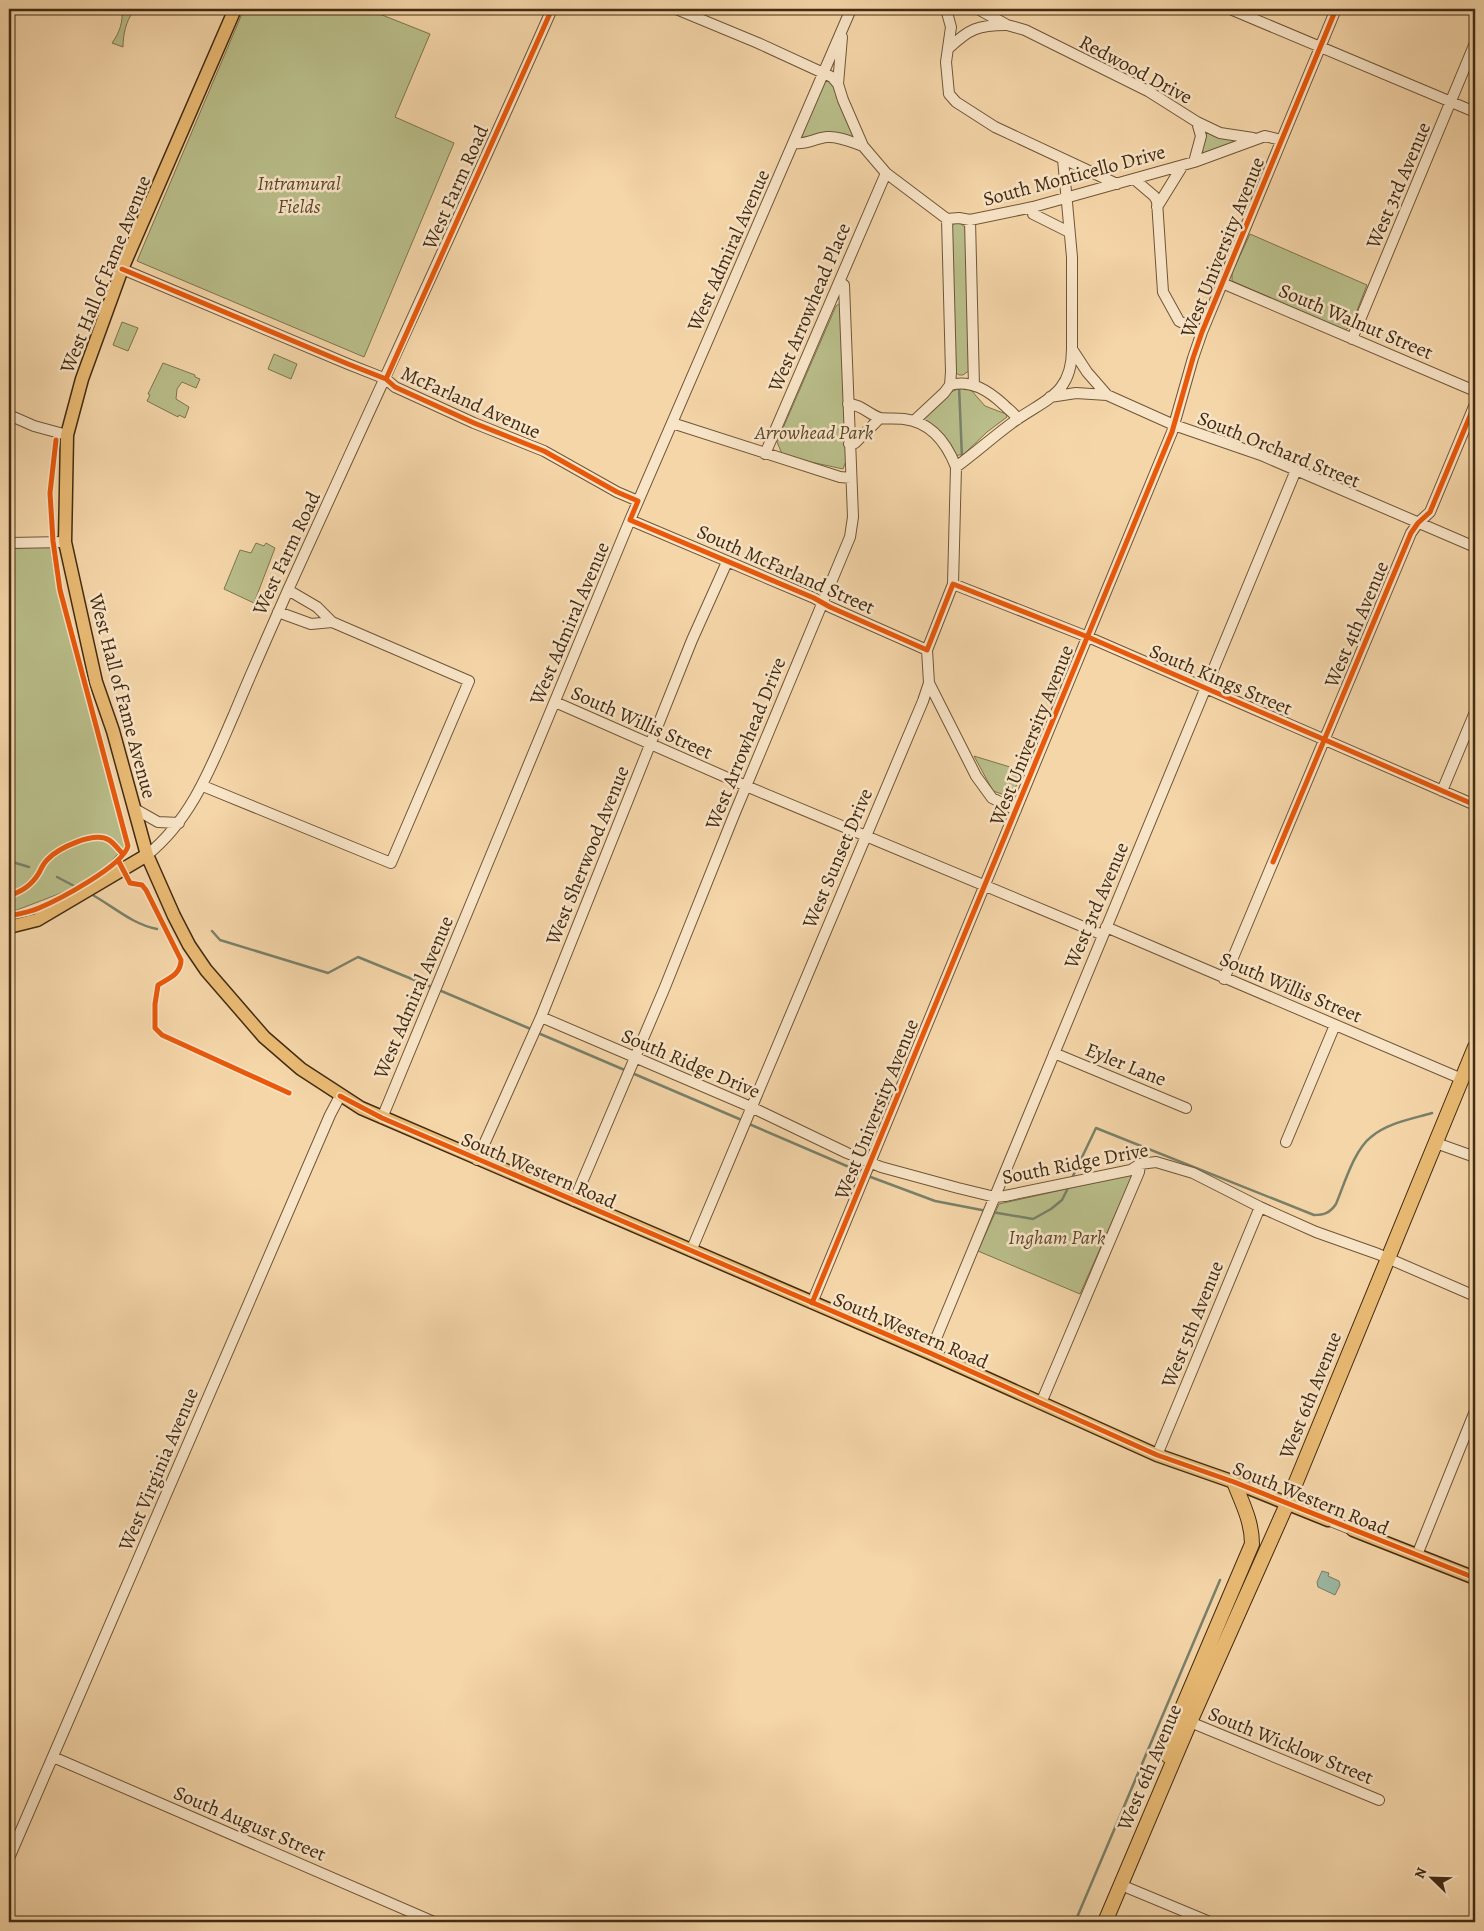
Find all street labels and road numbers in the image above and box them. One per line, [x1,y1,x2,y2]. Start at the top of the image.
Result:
street label: Redwood Drive [1074,28,1197,111]
street label: West 3rd Avenue [1359,118,1437,253]
street label: West Farm Road [416,121,495,255]
street label: South Monticello Drive [980,138,1168,213]
street label: West University Avenue [1174,153,1271,342]
street label: West Admiral Avenue [680,165,776,336]
street label: West Hall of Fame Avenue [53,171,157,378]
street label: West Arrowhead Place [761,219,857,397]
street label: South Walnut Street [1275,277,1437,366]
street label: McFarland Avenue [397,360,545,445]
street label: South Orchard Street [1193,404,1365,495]
street label: West Farm Road [246,487,327,620]
street label: South McFarland Street [693,518,879,621]
street label: West Admiral Avenue [523,538,616,710]
street label: West 4th Avenue [1317,557,1395,692]
street label: West Hall of Fame Avenue [82,590,163,801]
street label: South Kings Street [1145,637,1297,722]
street label: West University Avenue [983,641,1080,830]
street label: West Arrowhead Drive [698,653,792,834]
street label: South Willis Street [567,679,717,766]
street label: West Sherwood Avenue [539,762,636,950]
street label: West Sunset Drive [795,784,879,933]
street label: West 3rd Avenue [1057,838,1135,973]
street label: West Admiral Avenue [367,912,460,1084]
street label: South Willis Street [1215,945,1367,1030]
street label: West University Avenue [828,1015,925,1204]
street label: South Ridge Drive [617,1022,764,1105]
street label: Eyler Lane [1081,1036,1170,1093]
street label: South Western Road [457,1126,621,1215]
street label: South Ridge Drive [1000,1136,1151,1191]
street label: West 5th Avenue [1154,1257,1230,1392]
street label: South Western Road [829,1286,993,1375]
street label: West 6th Avenue [1272,1328,1348,1464]
street label: West Virginia Avenue [112,1384,205,1556]
street label: South Western Road [1229,1455,1393,1542]
street label: West 6th Avenue [1110,1700,1188,1835]
street label: South Wicklow Street [1204,1700,1378,1791]
street label: South August Street [170,1779,330,1868]

